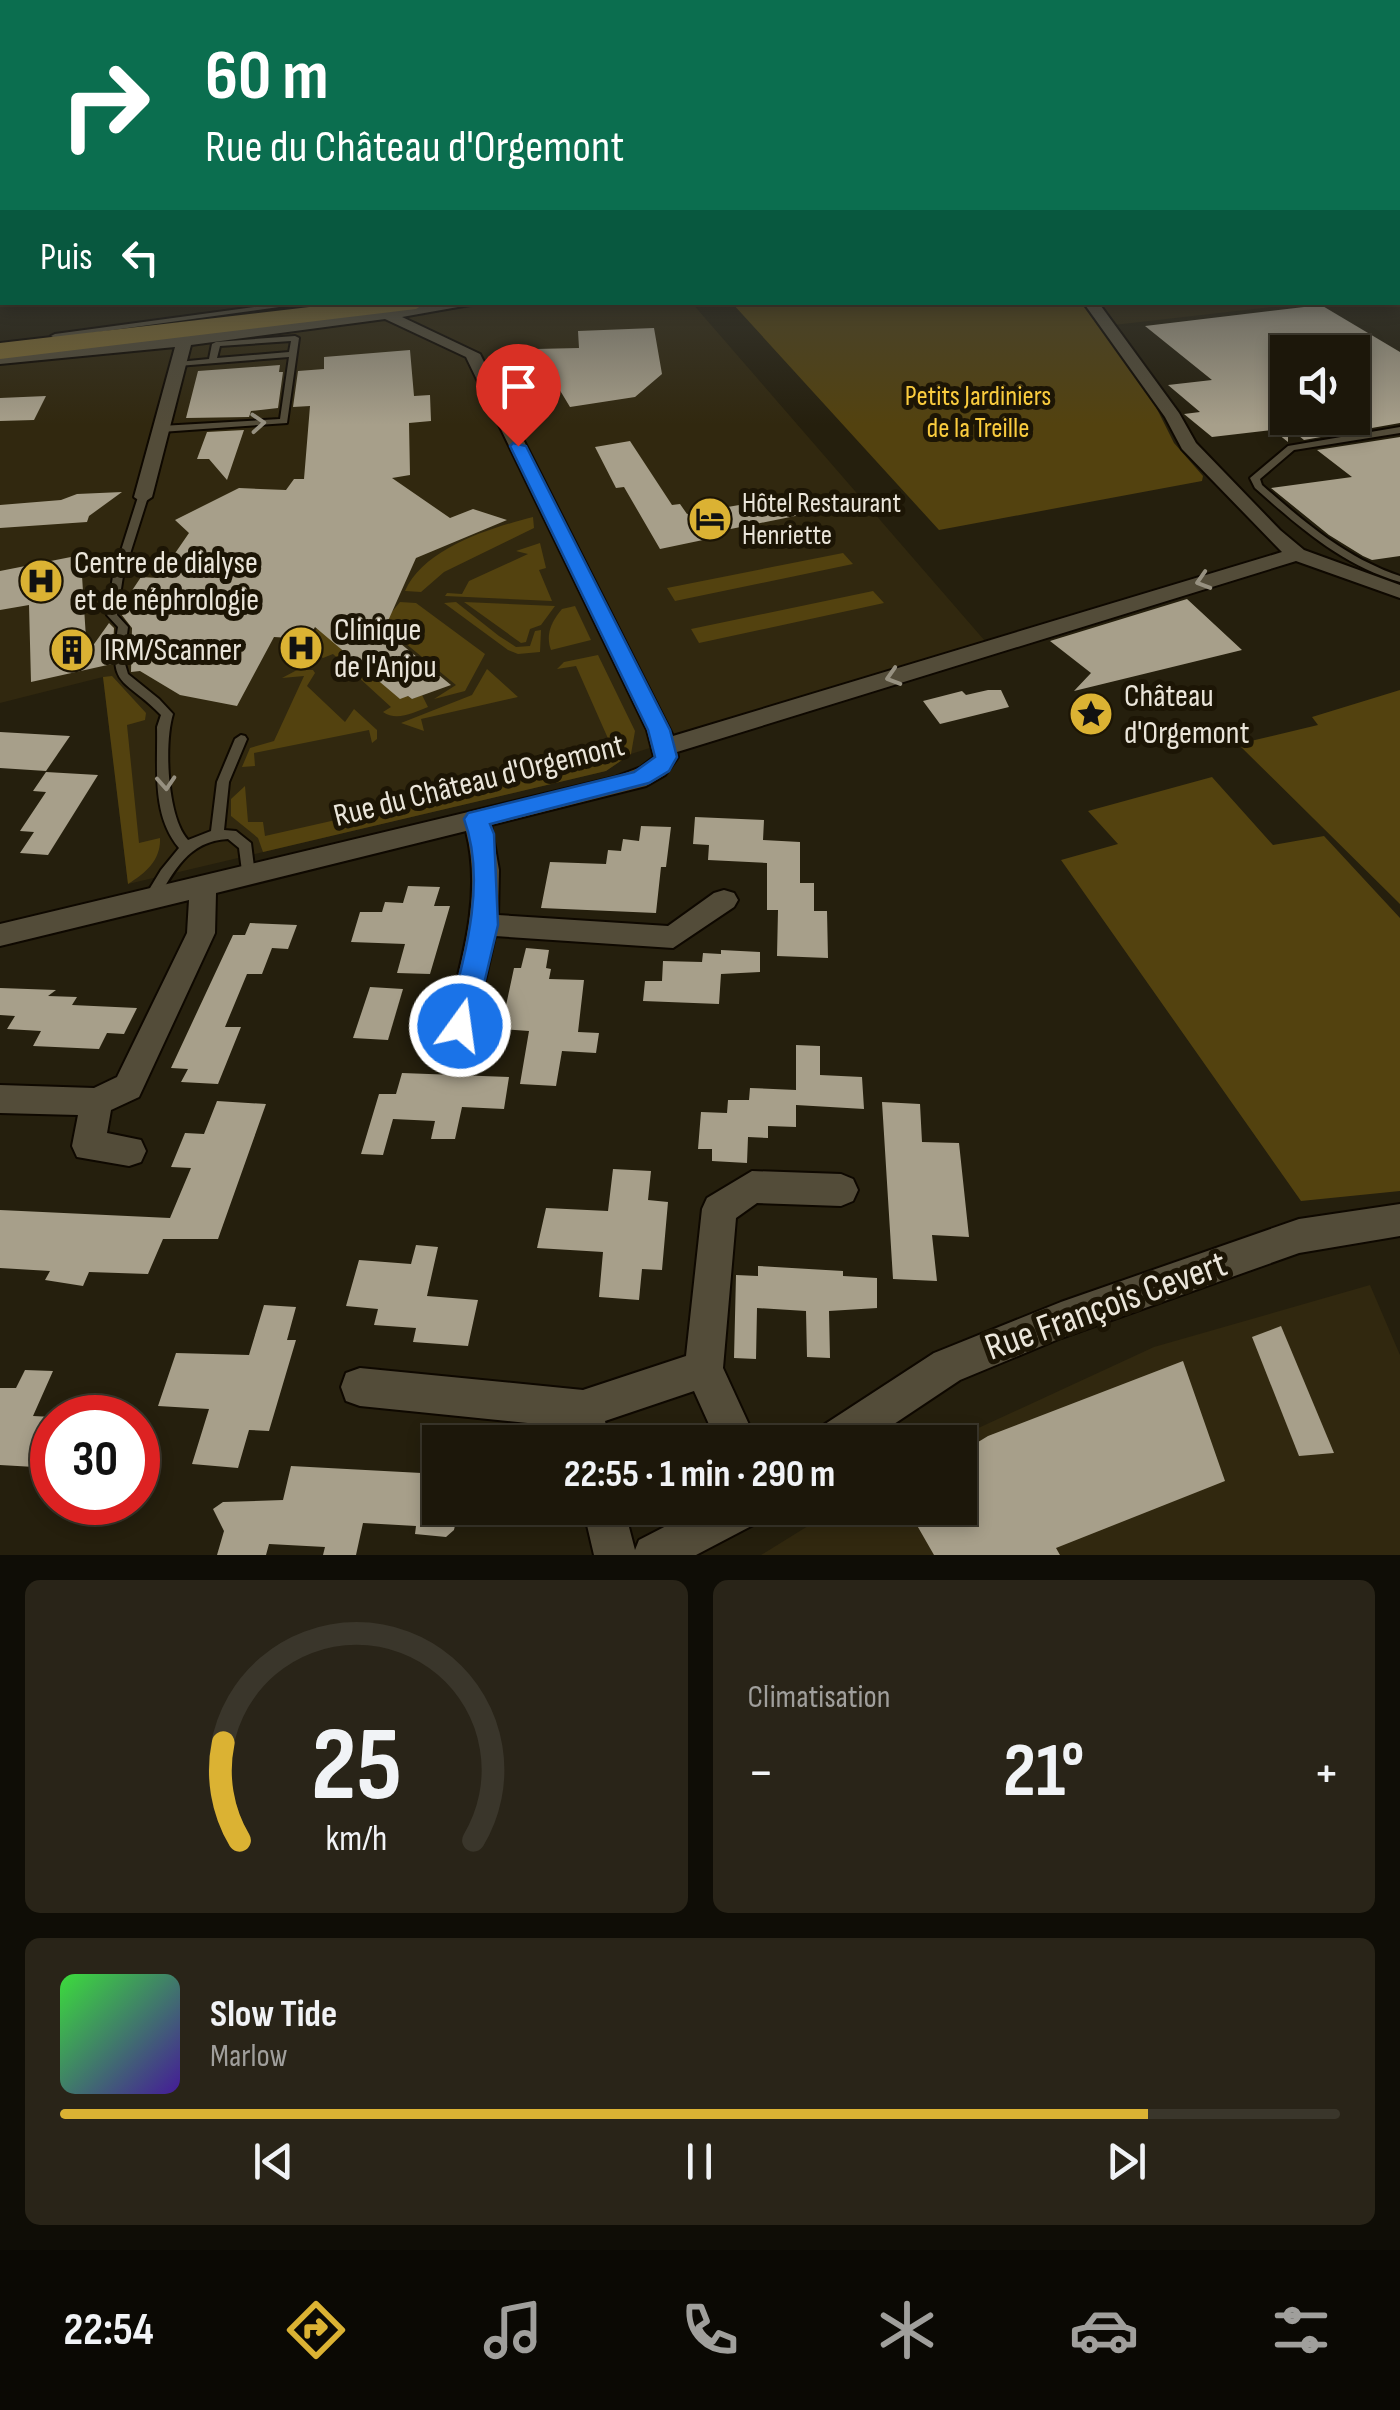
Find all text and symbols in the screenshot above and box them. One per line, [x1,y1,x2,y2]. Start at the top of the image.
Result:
text: 60 m [205,35,329,119]
icon: right [40,40,170,170]
text: Rue du Château d'Orgemont [205,120,624,175]
icon: left [113,230,168,285]
text: Puis [40,235,93,280]
map controls [1270,335,1370,435]
button: sound [1270,335,1370,435]
pin [476,344,561,447]
icon: arrive [491,359,546,414]
park label: Petits Jardiniers de la Treille [905,380,1051,445]
one-way arrow [251,413,267,434]
place label: Hôtel Restaurant Henriette [742,487,901,552]
hotel icon: Hôtel Restaurant Henriette [687,496,733,542]
place label: Centre de dialyse et de néphrologie [74,544,259,620]
hospital icon: Centre de dialyse et de néphrologie [18,558,64,604]
one-way arrow [1196,569,1213,590]
place label: Clinique de l'Anjou [334,611,437,687]
hospital icon: Clinique de l'Anjou [278,625,324,671]
building icon: IRM/Scanner [49,627,95,673]
place label: IRM/Scanner [104,631,241,670]
one-way arrow [885,665,902,686]
place label: Château d'Orgemont [1124,677,1249,753]
place icon: Château d'Orgemont [1068,691,1114,737]
street label: Rue du Château d'Orgemont [330,726,628,836]
one-way arrow [155,776,177,792]
position arrow [408,974,512,1078]
street label: Rue François Cevert [979,1241,1233,1371]
speed limit sign: 30 [30,1395,160,1525]
text: 22:55 · 1 min · 290 m [564,1452,835,1497]
text: Climatisation [748,1678,891,1717]
text: 25 [311,1704,402,1829]
text: 21° [1003,1727,1084,1818]
text: − [748,1740,774,1807]
text: + [1313,1740,1340,1807]
text: km/h [325,1818,387,1861]
text: Slow Tide [210,1992,337,2037]
text: Marlow [210,2037,288,2076]
icon: previous [246,2134,301,2189]
icon: pause [672,2134,727,2189]
icon: next [1099,2134,1154,2189]
icon: directions [281,2295,351,2365]
icon: music [478,2295,548,2365]
icon: phone [675,2295,745,2365]
icon: climate [872,2295,942,2365]
icon: car [1069,2295,1139,2365]
icon: filters [1266,2295,1336,2365]
text: 22:54 [64,2303,154,2358]

